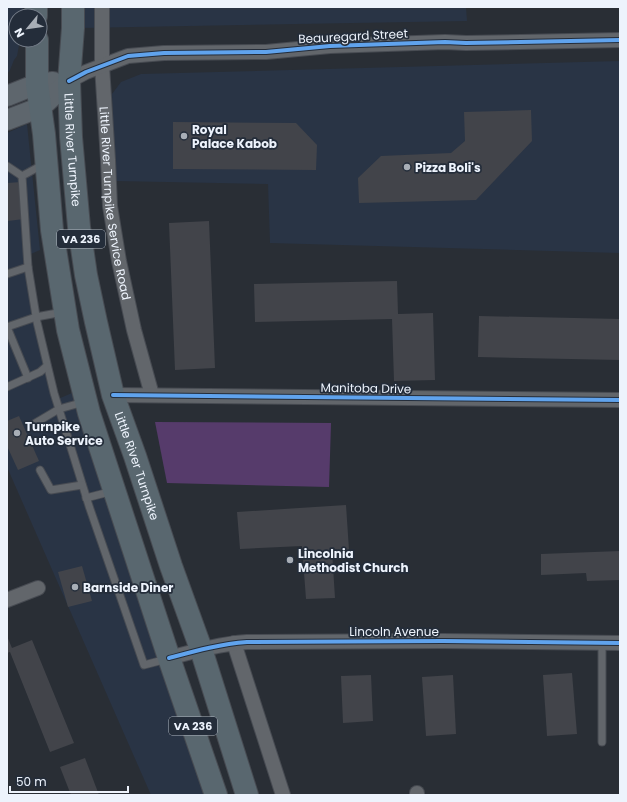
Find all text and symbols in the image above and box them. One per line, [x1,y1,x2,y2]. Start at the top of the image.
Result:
north arrow [8,8,48,48]
text: N [10,25,28,40]
street label: Beauregard Street [298,25,408,47]
street label: Little River Turnpike [61,93,86,207]
street label: Little River Turnpike Service Road [96,106,136,301]
place label: Royal Palace Kabob [192,121,277,152]
marker: Royal Palace Kabob [179,131,189,141]
place label: Pizza Boli's [415,159,481,176]
marker: Pizza Boli's [402,162,412,172]
road number: VA 236 [57,230,105,248]
street label: Manitoba Drive [321,379,411,397]
street label: Little River Turnpike [111,409,164,522]
place label: Turnpike Auto Service [25,418,103,449]
marker: Turnpike Auto Service [12,428,22,438]
place label: Lincolnia Methodist Church [298,545,409,576]
marker: Lincolnia Methodist Church [285,555,295,565]
place label: Barnside Diner [83,579,173,596]
marker: Barnside Diner [70,582,80,592]
street label: Lincoln Avenue [349,623,439,640]
road number: VA 236 [169,717,217,735]
scale bar [10,768,128,794]
text: 50 m [16,773,47,790]

